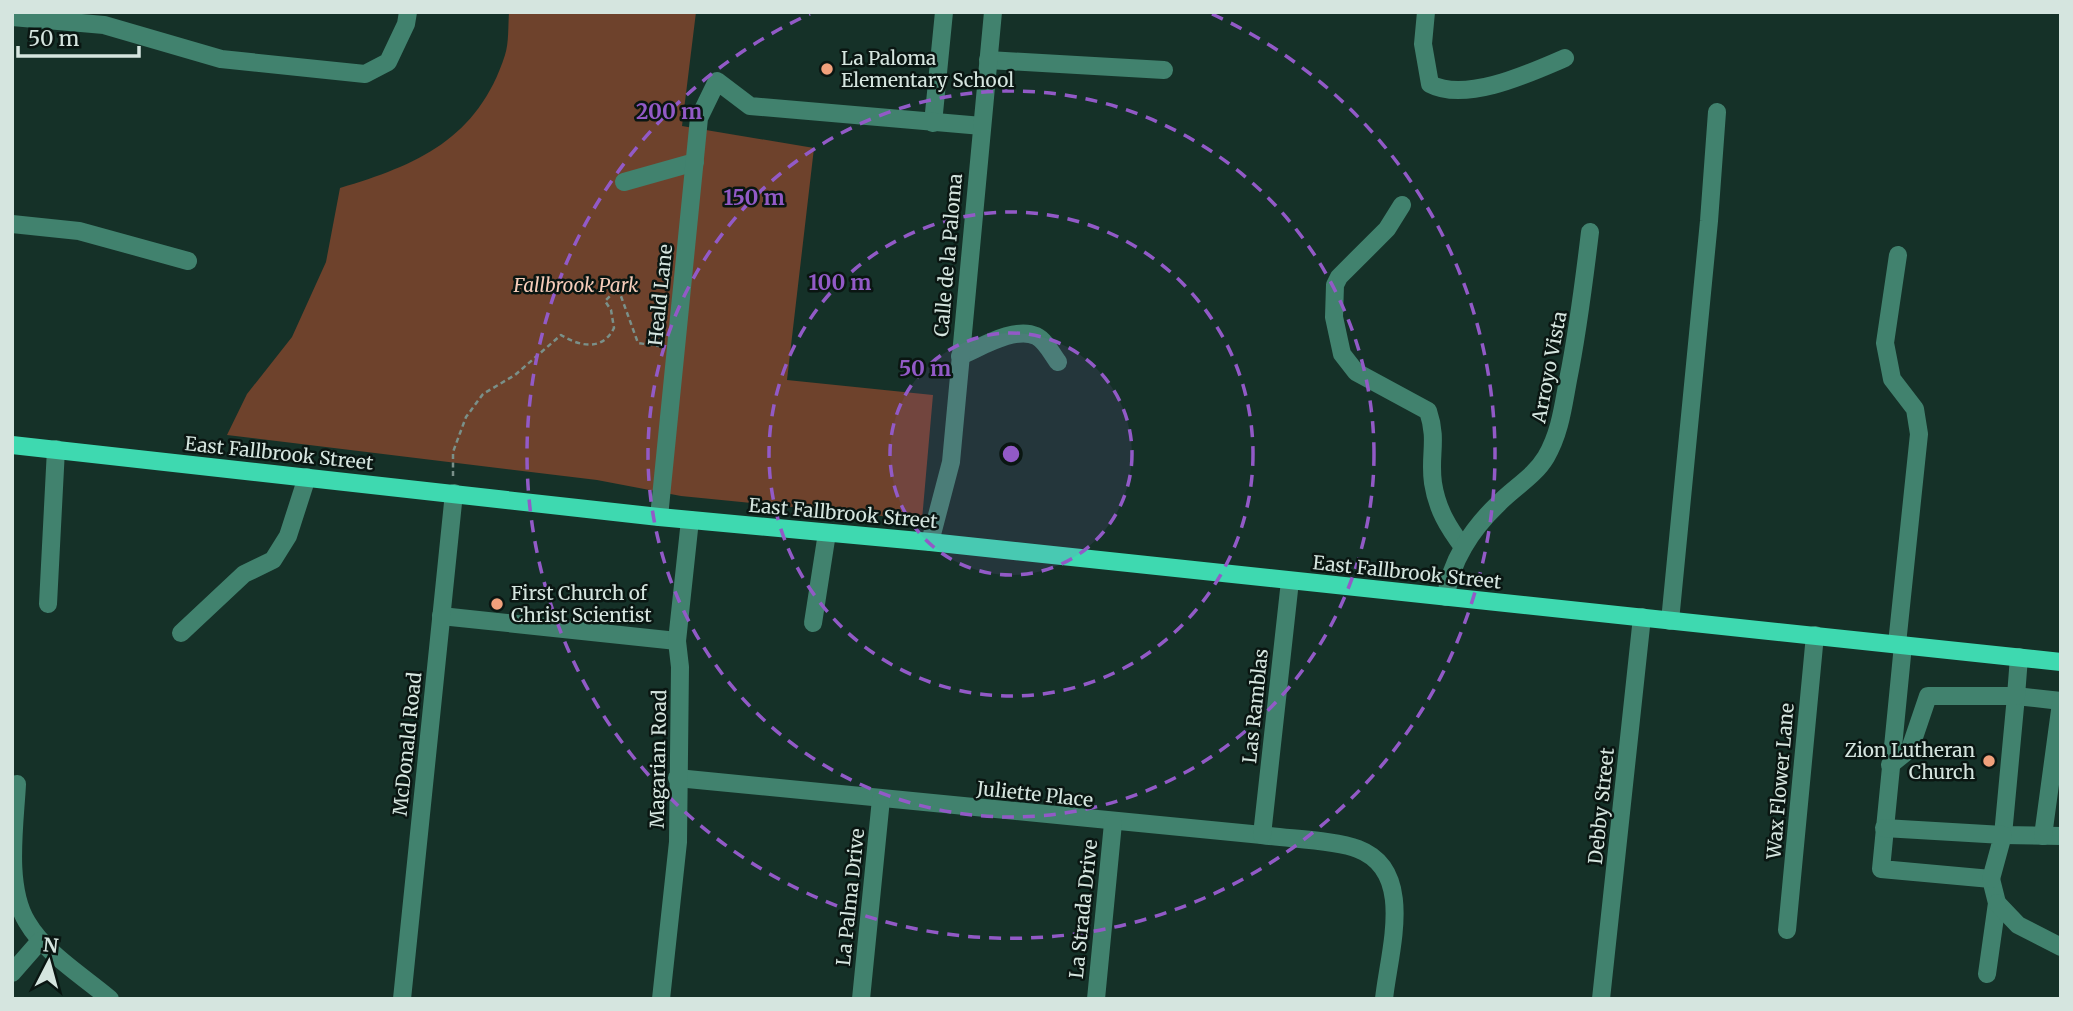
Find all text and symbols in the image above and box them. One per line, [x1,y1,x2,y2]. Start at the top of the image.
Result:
scale bar [18,14,138,58]
text: 50 m [28,25,79,52]
place label: La Paloma Elementary School [841,46,1014,92]
marker: La Paloma Elementary School [819,61,835,77]
text: 200 m [636,98,702,125]
street label: Calle de la Paloma [929,172,967,338]
text: 150 m [723,184,785,211]
street label: Heald Lane [643,243,677,347]
text: 100 m [809,269,871,296]
park label: Fallbrook Park [513,273,639,297]
street label: Arroyo Vista [1526,309,1572,426]
text: 50 m [899,355,951,382]
street label: East Fallbrook Street [183,431,375,475]
centre of rings [999,442,1023,466]
street label: East Fallbrook Street [748,493,939,533]
street label: East Fallbrook Street [1311,550,1503,594]
place label: First Church of Christ Scientist [511,581,652,627]
marker: First Church of Christ Scientist [489,596,505,612]
street label: Las Ramblas [1237,647,1273,765]
street label: McDonald Road [388,671,426,817]
street label: Magarian Road [645,689,671,829]
street label: Wax Flower Lane [1761,702,1799,861]
place label: Zion Lutheran Church [1845,738,1975,784]
street label: Debby Street [1583,746,1619,866]
marker: Zion Lutheran Church [1981,753,1997,769]
street label: Juliette Place [975,776,1094,812]
street label: La Palma Drive [831,827,869,967]
street label: La Strada Drive [1064,838,1102,980]
north arrow [14,927,84,997]
text: N [42,932,59,958]

